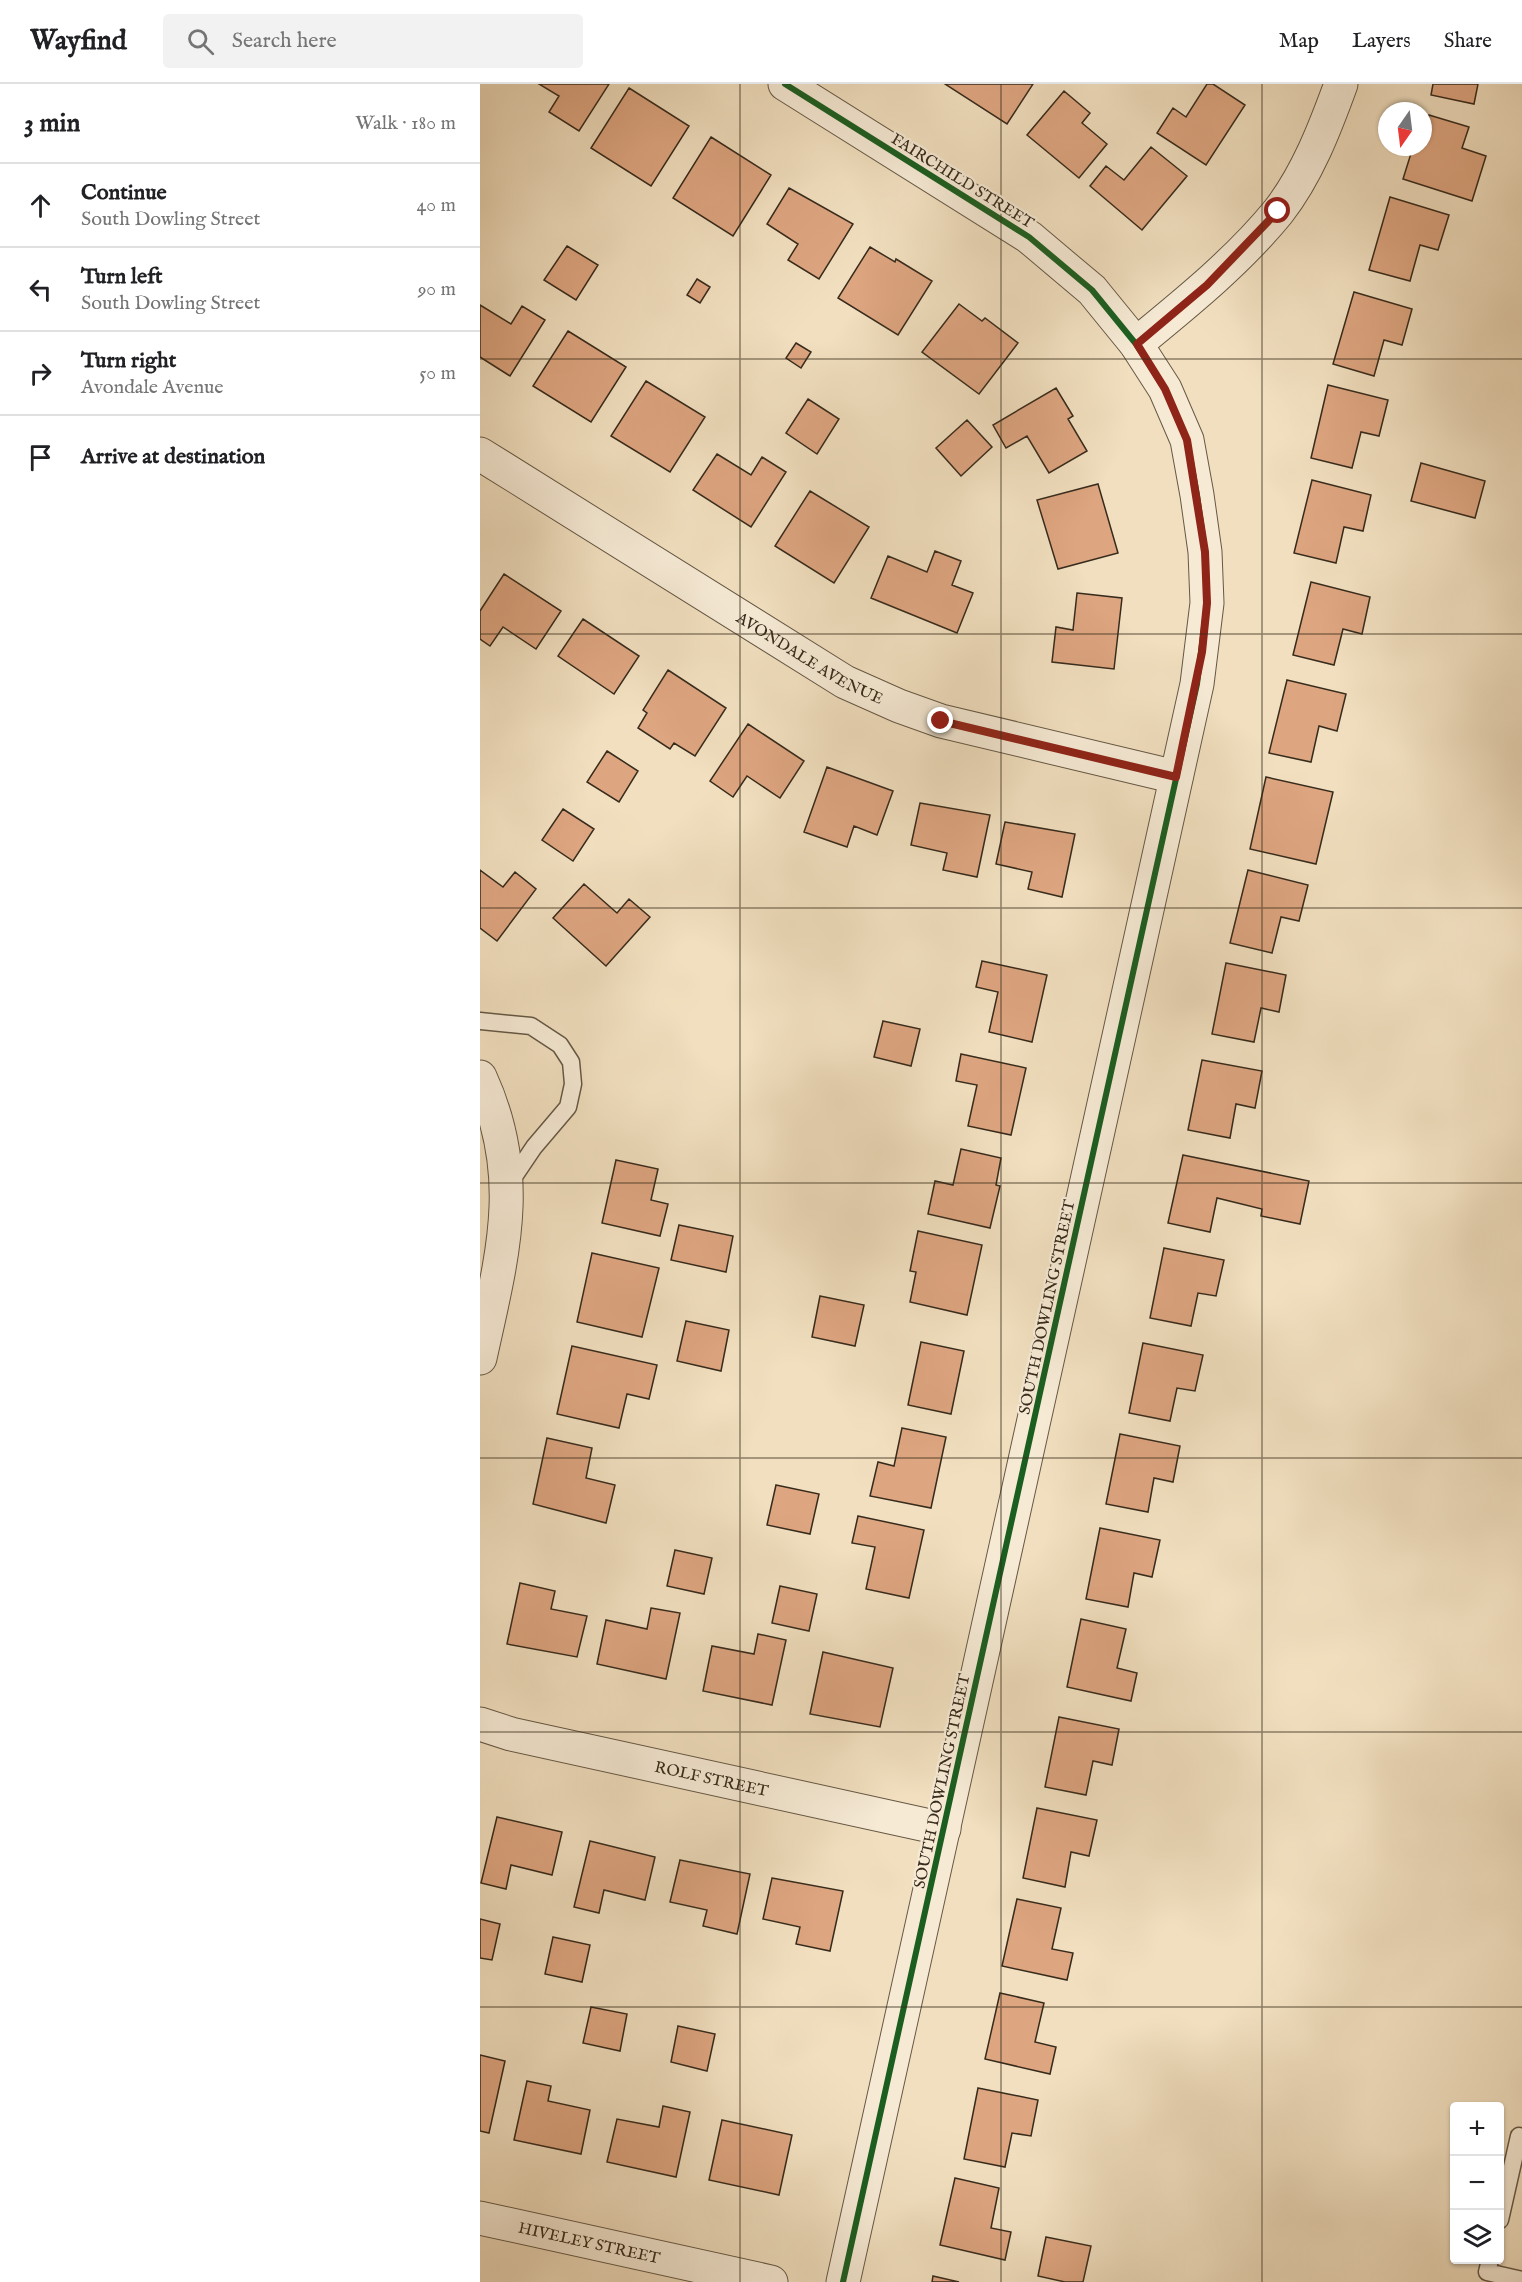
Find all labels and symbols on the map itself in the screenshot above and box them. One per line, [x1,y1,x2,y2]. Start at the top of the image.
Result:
north arrow [1378,102,1432,156]
street label: FAIRCHILD STREET [887,130,1037,234]
route start [1264,197,1290,223]
street label: AVONDALE AVENUE [731,608,886,710]
route end [927,707,953,733]
street label: SOUTH DOWLING STREET [1015,1198,1081,1417]
street label: SOUTH DOWLING STREET [910,1672,976,1891]
street label: ROLF STREET [653,1758,770,1802]
street label: HIVELEY STREET [516,2219,662,2269]

